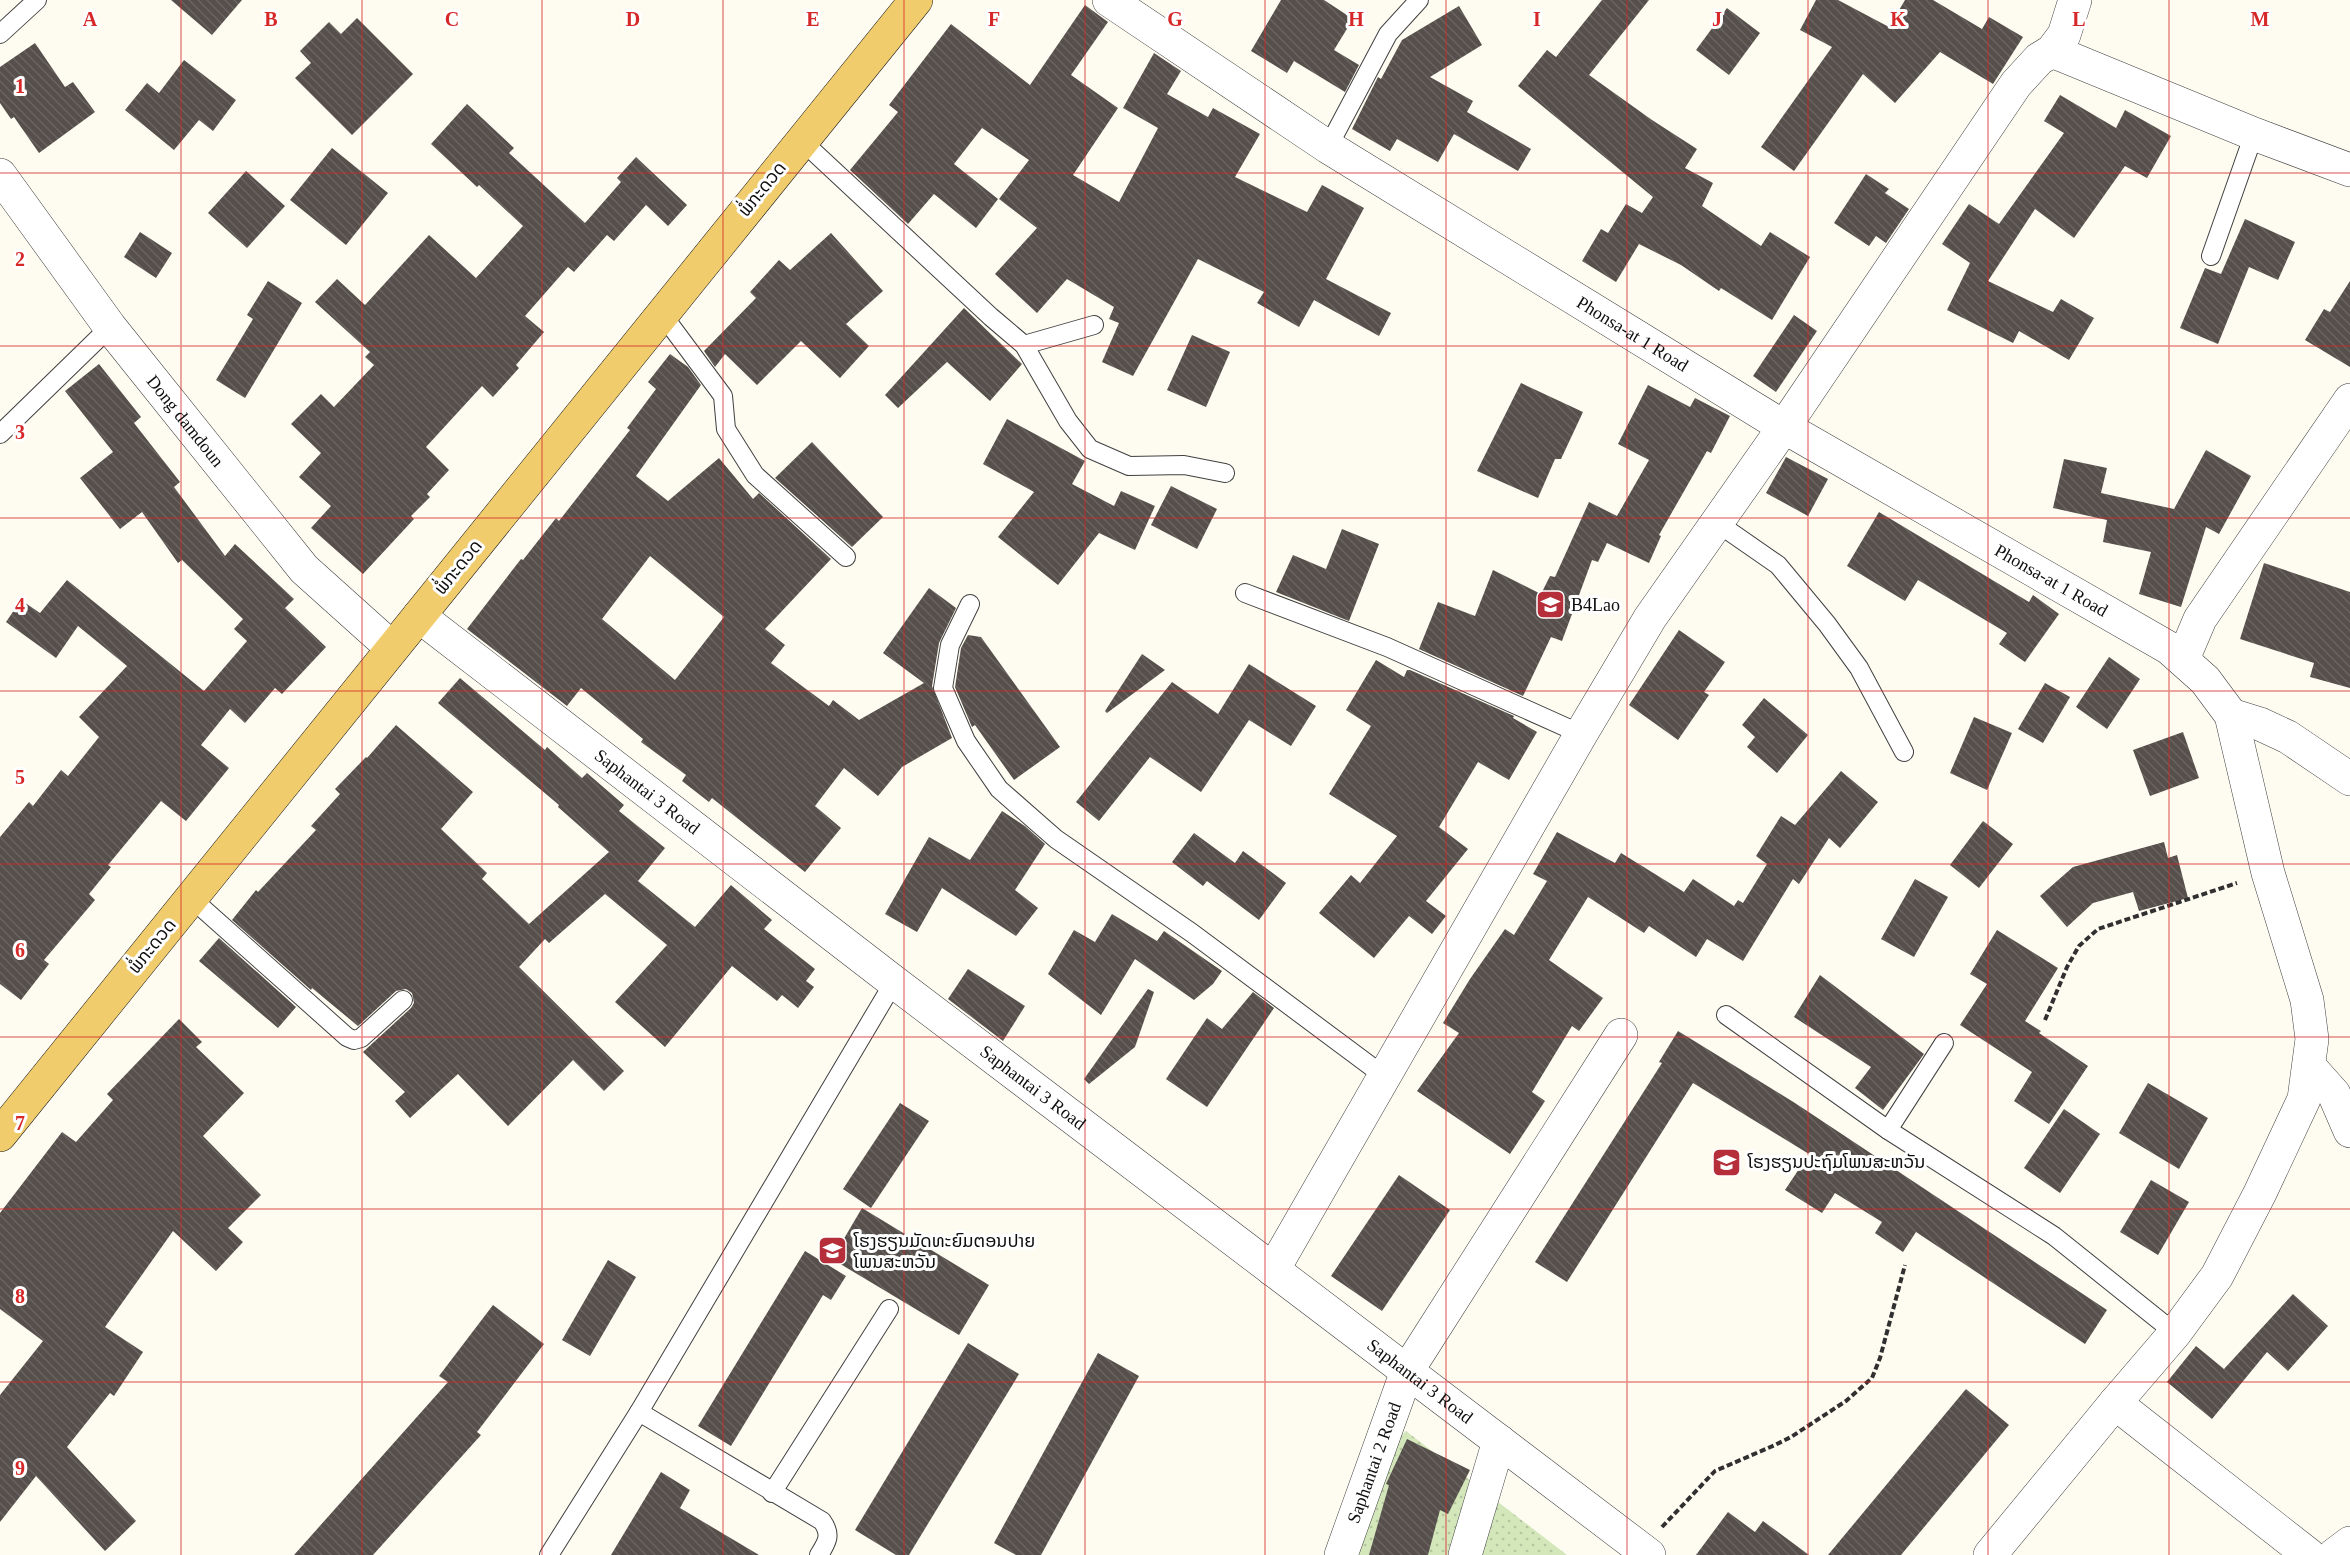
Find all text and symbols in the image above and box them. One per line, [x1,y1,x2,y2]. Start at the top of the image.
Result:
text: A [83,8,98,30]
text: B [264,8,278,30]
text: C [445,8,459,30]
text: D [626,8,640,30]
text: E [806,8,820,30]
text: F [988,8,1000,30]
text: G [1167,8,1183,30]
text: H [1348,8,1364,30]
text: I [1533,8,1541,30]
text: J [1712,8,1722,30]
text: K [1890,8,1906,30]
text: L [2072,8,2086,30]
text: M [2251,8,2270,30]
text: 1 [15,75,25,97]
street label: ພໍ່ກະດວດ [732,156,790,220]
text: 2 [15,248,25,270]
street label: Phonsa-at 1 Road [1573,292,1692,376]
street label: Dong damdoun [143,371,228,471]
text: 3 [15,421,25,443]
street label: ພໍ່ກະດວດ [428,534,486,598]
street label: Phonsa-at 1 Road [1991,540,2111,621]
school or university icon: B4Lao [1534,589,1566,621]
text: 4 [15,594,25,616]
place label: B4Lao [1571,595,1620,615]
street label: Saphantai 3 Road [591,745,704,838]
text: 5 [15,766,25,788]
street label: ພໍ່ກະດວດ [122,913,180,977]
text: 6 [15,939,25,961]
street label: Saphantai 3 Road [976,1041,1090,1134]
text: 7 [15,1112,25,1134]
school or university icon: ໂຮງຮຽນປະຖົມໂພນສະຫວັນ [1711,1146,1743,1178]
place label: ໂຮງຮຽນປະຖົມໂພນສະຫວັນ [1747,1152,1925,1173]
place label: ໂຮງຮຽນມັດທະຍົມຕອນປາຍ ໂພນສະຫວັນ [853,1231,1035,1272]
school or university icon: ໂຮງຮຽນມັດທະຍົມຕອນປາຍ ໂພນສະຫວັນ [817,1235,849,1267]
text: 8 [15,1285,25,1307]
street label: Saphantai 3 Road [1363,1335,1477,1428]
street label: Saphantai 2 Road [1343,1400,1405,1526]
text: 9 [15,1457,25,1479]

